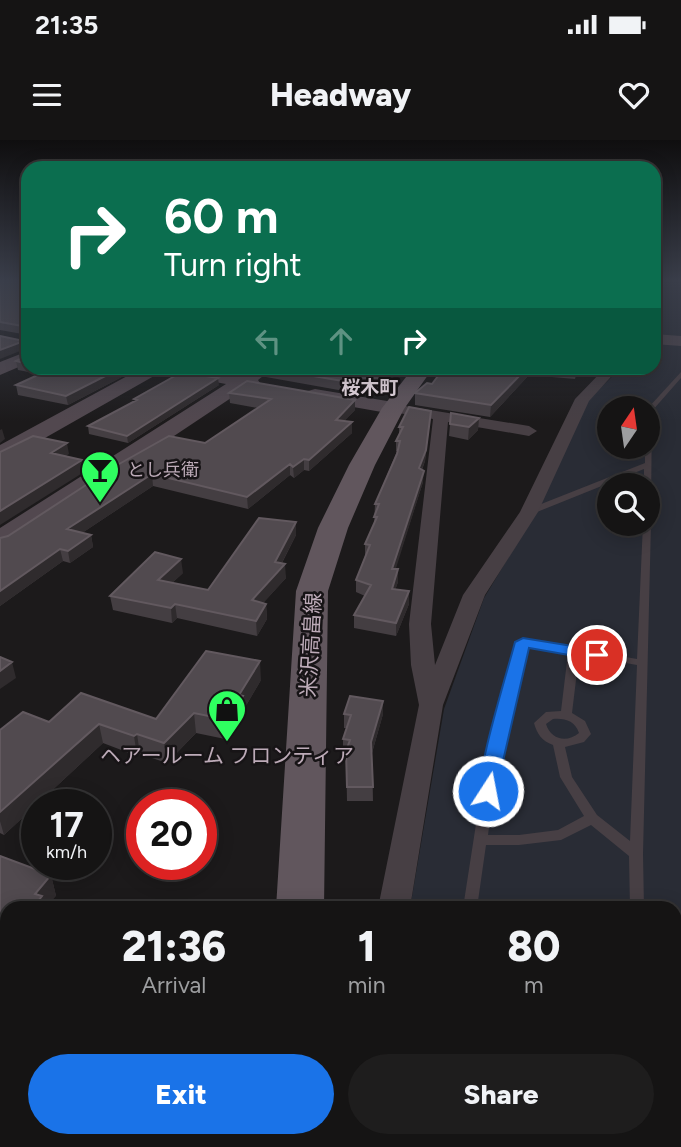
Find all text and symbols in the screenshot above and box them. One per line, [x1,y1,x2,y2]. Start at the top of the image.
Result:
text: 21:35 [35,9,98,41]
icon: menu [28,76,66,114]
text: Headway [270,76,411,114]
icon: heart [615,76,653,114]
text: 60 m [164,186,279,245]
icon: right [49,189,140,280]
text: Turn right [164,246,302,284]
icon: left [249,322,287,360]
icon: ahead [322,322,360,360]
icon: right [395,322,433,360]
district label: 桜木町 [341,376,399,399]
north arrow [597,396,660,458]
map controls [597,396,660,536]
bar icon: とし兵衛 [79,449,121,504]
place label: とし兵衛 [127,459,199,481]
button: search [597,473,660,536]
street label: 米沢高畠線 [295,592,326,698]
pin [567,625,627,685]
icon: arrive [578,636,616,674]
shop icon: ヘアールーム フロンティア [206,688,248,743]
place label: ヘアールーム フロンティア [100,743,354,768]
position arrow [451,754,525,828]
speed limit sign: 20 [126,789,217,880]
text: 17 [49,804,84,846]
text: km/h [46,841,87,863]
text: 21:36 [122,921,226,972]
text: 1 [358,921,376,972]
text: 80 [507,921,560,972]
text: Arrival [141,971,206,999]
text: min [348,971,386,999]
text: m [524,971,544,999]
button: Exit [28,1054,334,1134]
button: Share [348,1054,654,1134]

